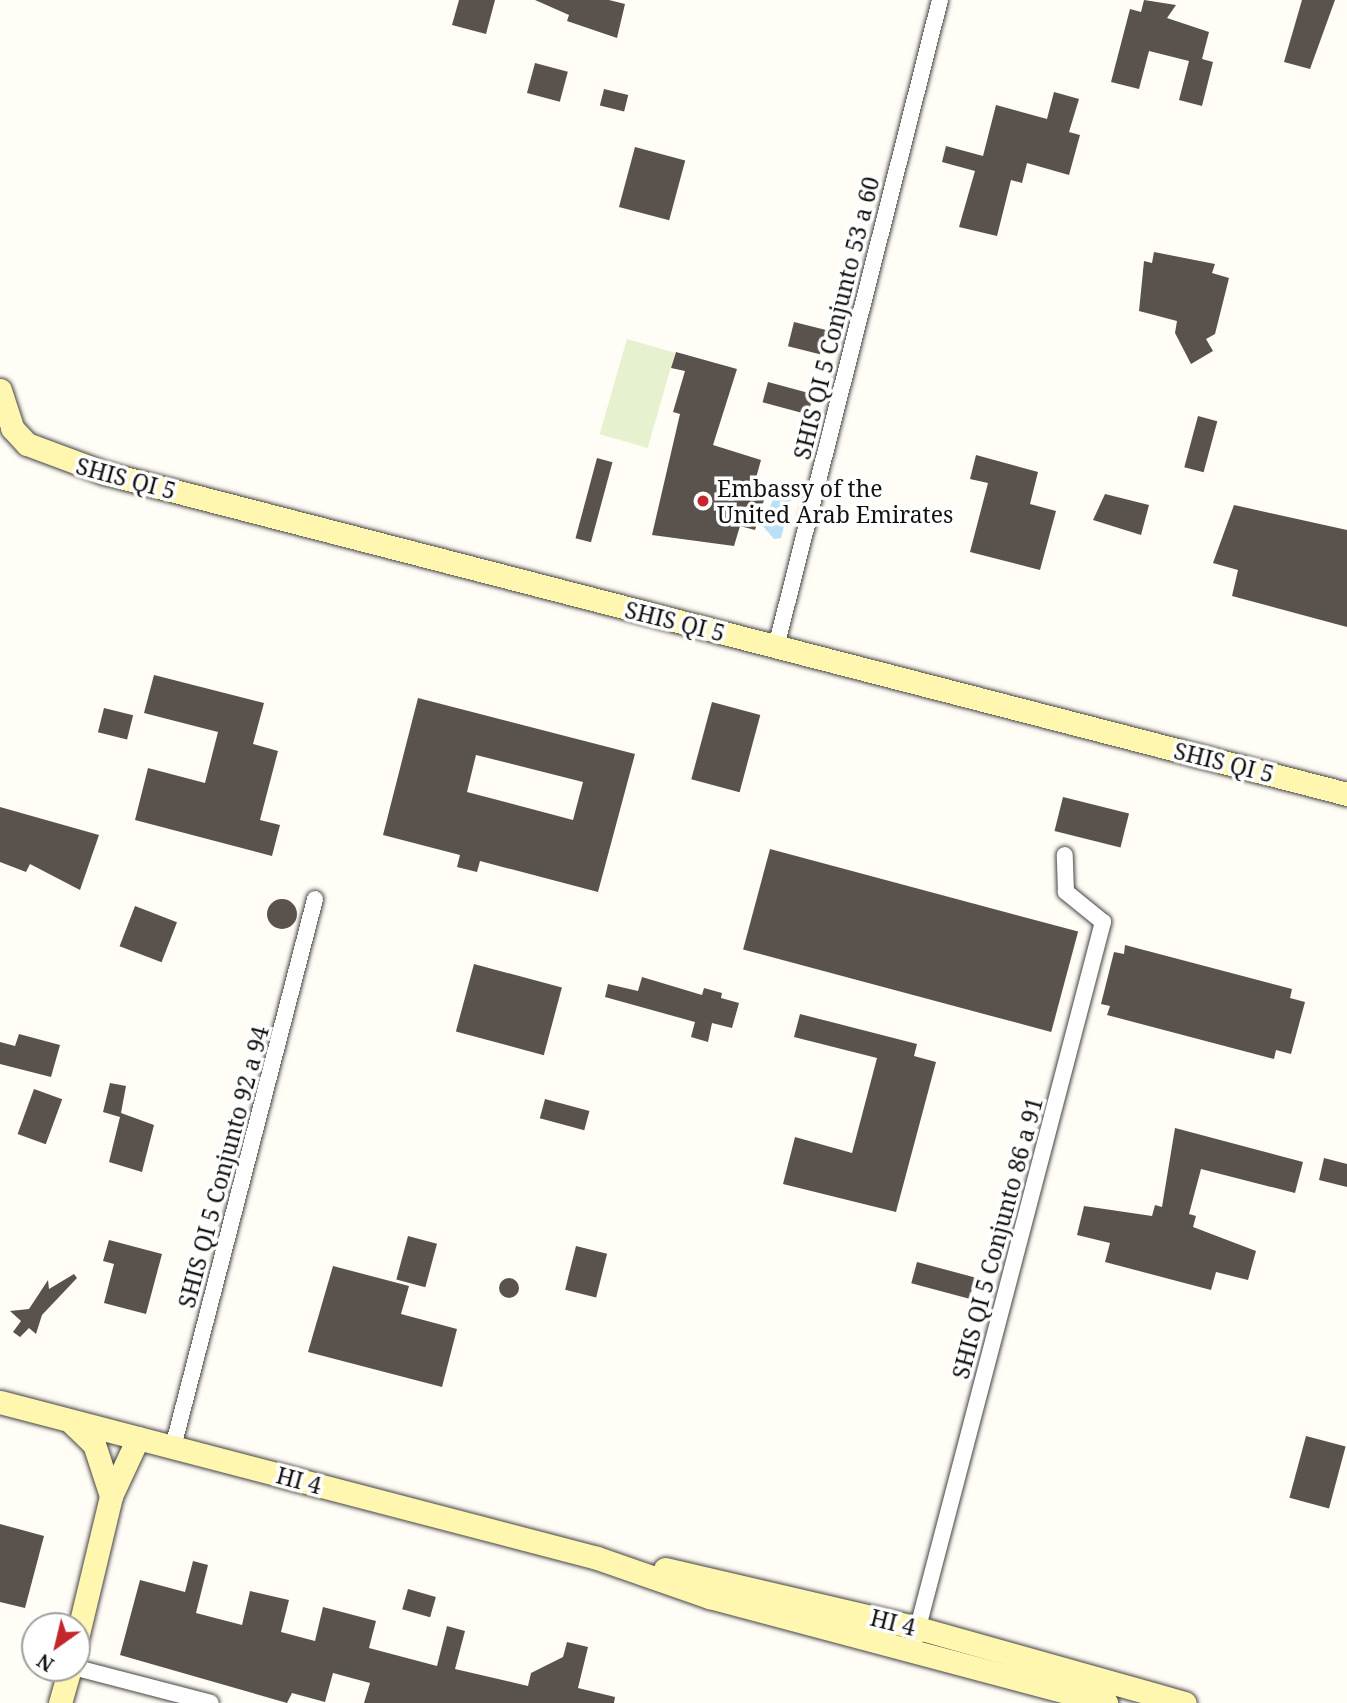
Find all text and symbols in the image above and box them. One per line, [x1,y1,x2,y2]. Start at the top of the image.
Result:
street label: SHIS QI 5 Conjunto 53 a 60 [787,174,885,462]
street label: SHIS QI 5 [73,451,179,505]
place label: Embassy of the United Arab Emirates [717,474,953,528]
marker: Embassy of the United Arab Emirates [695,493,711,509]
street label: SHIS QI 5 [622,595,728,647]
street label: SHIS QI 5 [1171,736,1277,788]
street label: SHIS QI 5 Conjunto 92 a 94 [172,1023,274,1311]
street label: SHIS QI 5 Conjunto 86 a 91 [946,1094,1048,1382]
street label: HI 4 [273,1461,325,1499]
street label: HI 4 [868,1603,918,1641]
north arrow [21,1612,91,1682]
text: N [32,1648,59,1678]

